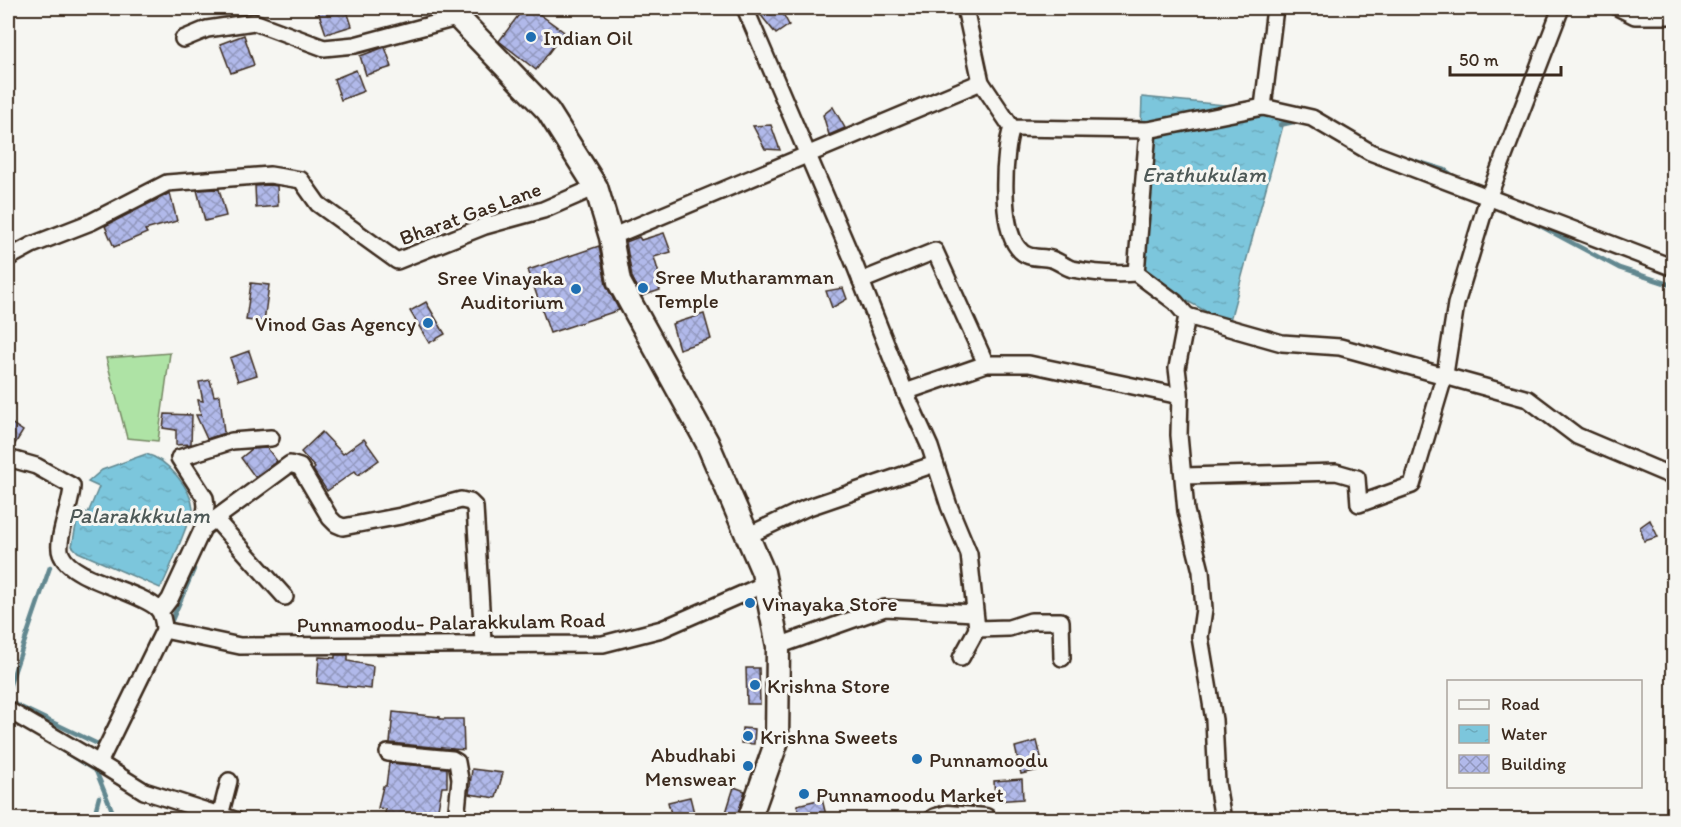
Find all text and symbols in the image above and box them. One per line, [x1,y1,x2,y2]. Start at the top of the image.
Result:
place label: Indian Oil [543,25,633,50]
marker: Indian Oil [524,30,538,44]
scale bar [1450,39,1561,77]
text: 50 m [1459,49,1499,71]
water label: Erathukulam [1142,161,1266,188]
street label: Bharat Gas Lane [396,176,544,250]
place label: Sree Mutharamman Temple [655,264,835,313]
place label: Sree Vinayaka Auditorium [437,265,564,314]
marker: Sree Mutharamman Temple [636,281,650,295]
marker: Sree Vinayaka Auditorium [569,282,583,296]
place label: Vinod Gas Agency [255,311,416,336]
marker: Vinod Gas Agency [421,316,435,330]
water label: Palarakkkulam [68,502,210,529]
place label: Vinayaka Store [762,591,898,616]
marker: Vinayaka Store [743,596,757,610]
street label: Punnamoodu- Palarakkulam Road [296,607,606,637]
place label: Krishna Store [767,673,890,698]
marker: Krishna Store [748,678,762,692]
legend [1447,680,1642,788]
text: Road [1501,693,1540,715]
text: Water [1501,723,1547,745]
place label: Krishna Sweets [760,724,898,749]
marker: Krishna Sweets [741,729,755,743]
place label: Abudhabi Menswear [645,742,737,791]
place label: Punnamoodu [929,747,1048,772]
marker: Punnamoodu [910,752,924,766]
text: Building [1501,753,1567,775]
marker: Abudhabi Menswear [741,759,755,773]
place label: Punnamoodu Market [816,782,1004,807]
marker: Punnamoodu Market [797,787,811,801]

